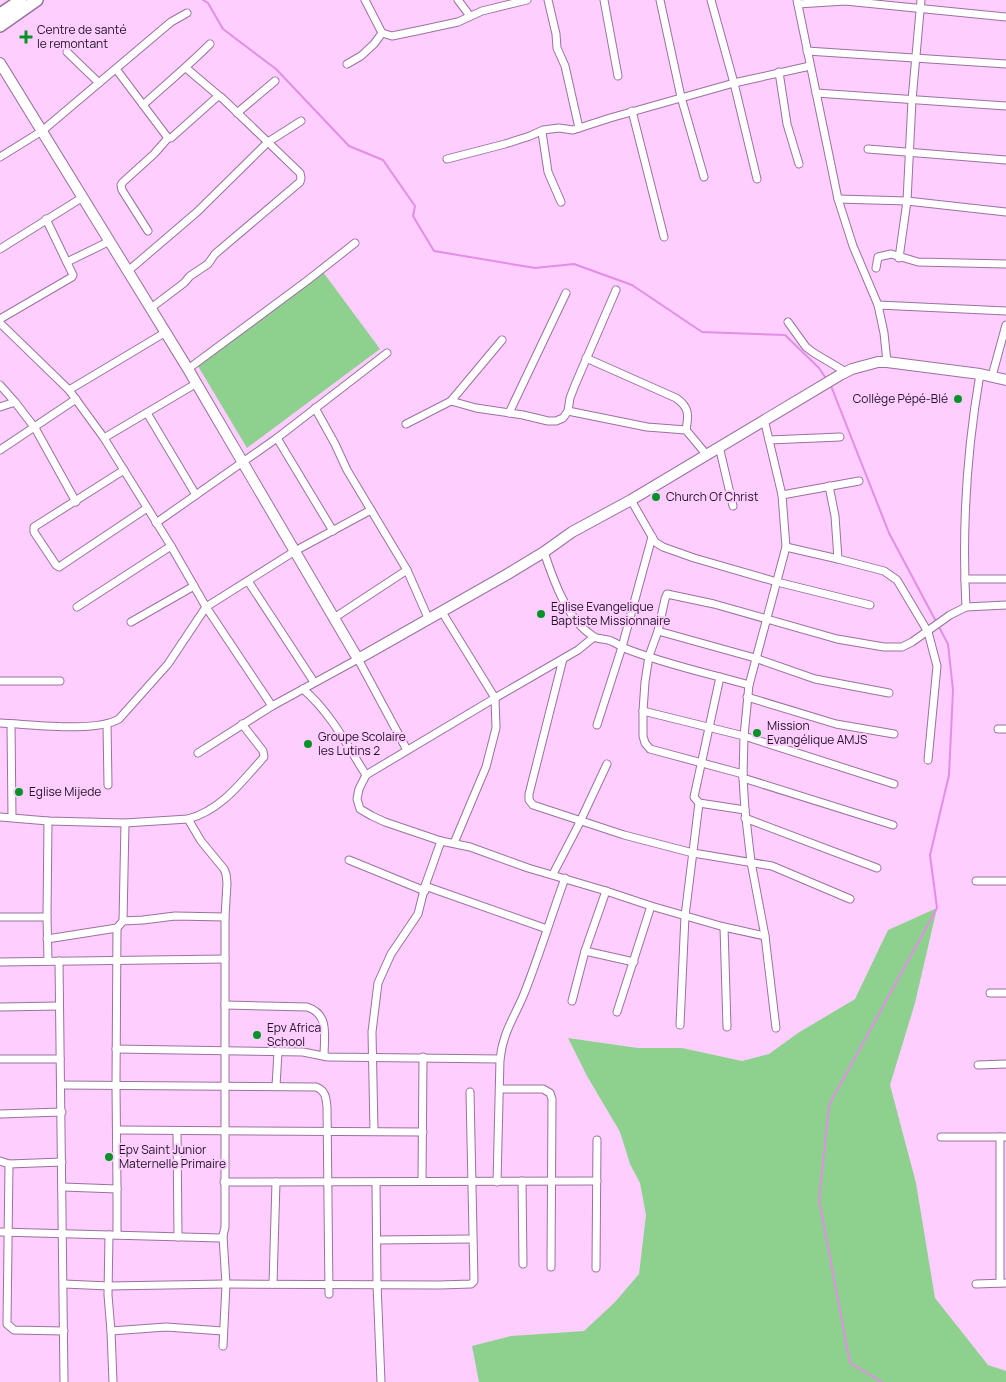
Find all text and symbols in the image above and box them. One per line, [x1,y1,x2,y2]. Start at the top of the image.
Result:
place label: Centre de santé le remontant [37,21,126,52]
marker: Centre de santé le remontant [19,30,33,44]
place label: Collège Pépé-Blé [853,390,948,407]
marker: Collège Pépé-Blé [952,393,964,405]
place label: Church Of Christ [666,488,759,505]
marker: Church Of Christ [650,491,662,503]
place label: Eglise Evangelique Baptiste Missionnaire [551,598,670,629]
marker: Eglise Evangelique Baptiste Missionnaire [535,608,547,620]
place label: Mission Evangélique AMJS [767,717,867,748]
marker: Mission Evangélique AMJS [751,727,763,739]
place label: Groupe Scolaire les Lutins 2 [318,728,406,759]
marker: Groupe Scolaire les Lutins 2 [302,738,314,750]
place label: Eglise Mijede [29,783,101,800]
marker: Eglise Mijede [13,786,25,798]
place label: Epv Africa School [267,1019,321,1050]
marker: Epv Africa School [251,1029,263,1041]
place label: Epv Saint Junior Maternelle Primaire [119,1141,226,1172]
marker: Epv Saint Junior Maternelle Primaire [103,1151,115,1163]

